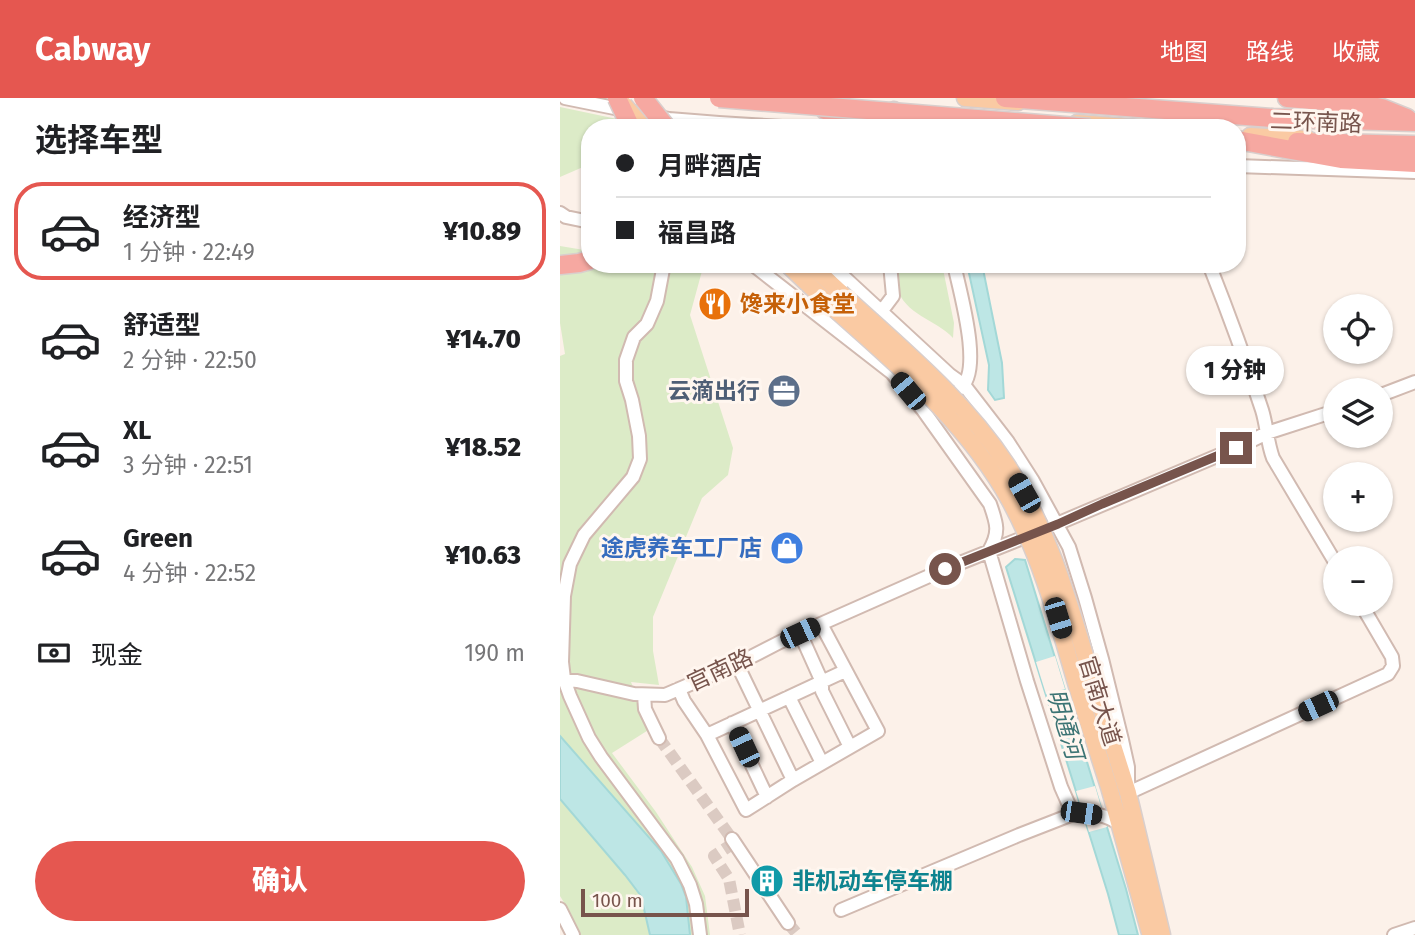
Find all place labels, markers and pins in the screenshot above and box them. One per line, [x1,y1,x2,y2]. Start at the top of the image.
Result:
restaurant icon: 馋来小食堂 [696,285,734,323]
place label: 馋来小食堂 [740,290,855,318]
office icon: 云滴出行 [765,372,803,410]
place label: 云滴出行 [668,377,760,405]
shop icon: 途虎养车工厂店 [768,529,806,567]
place label: 途虎养车工厂店 [601,534,762,562]
building icon: 非机动车停车棚 [748,862,786,900]
place label: 非机动车停车棚 [792,867,953,895]

